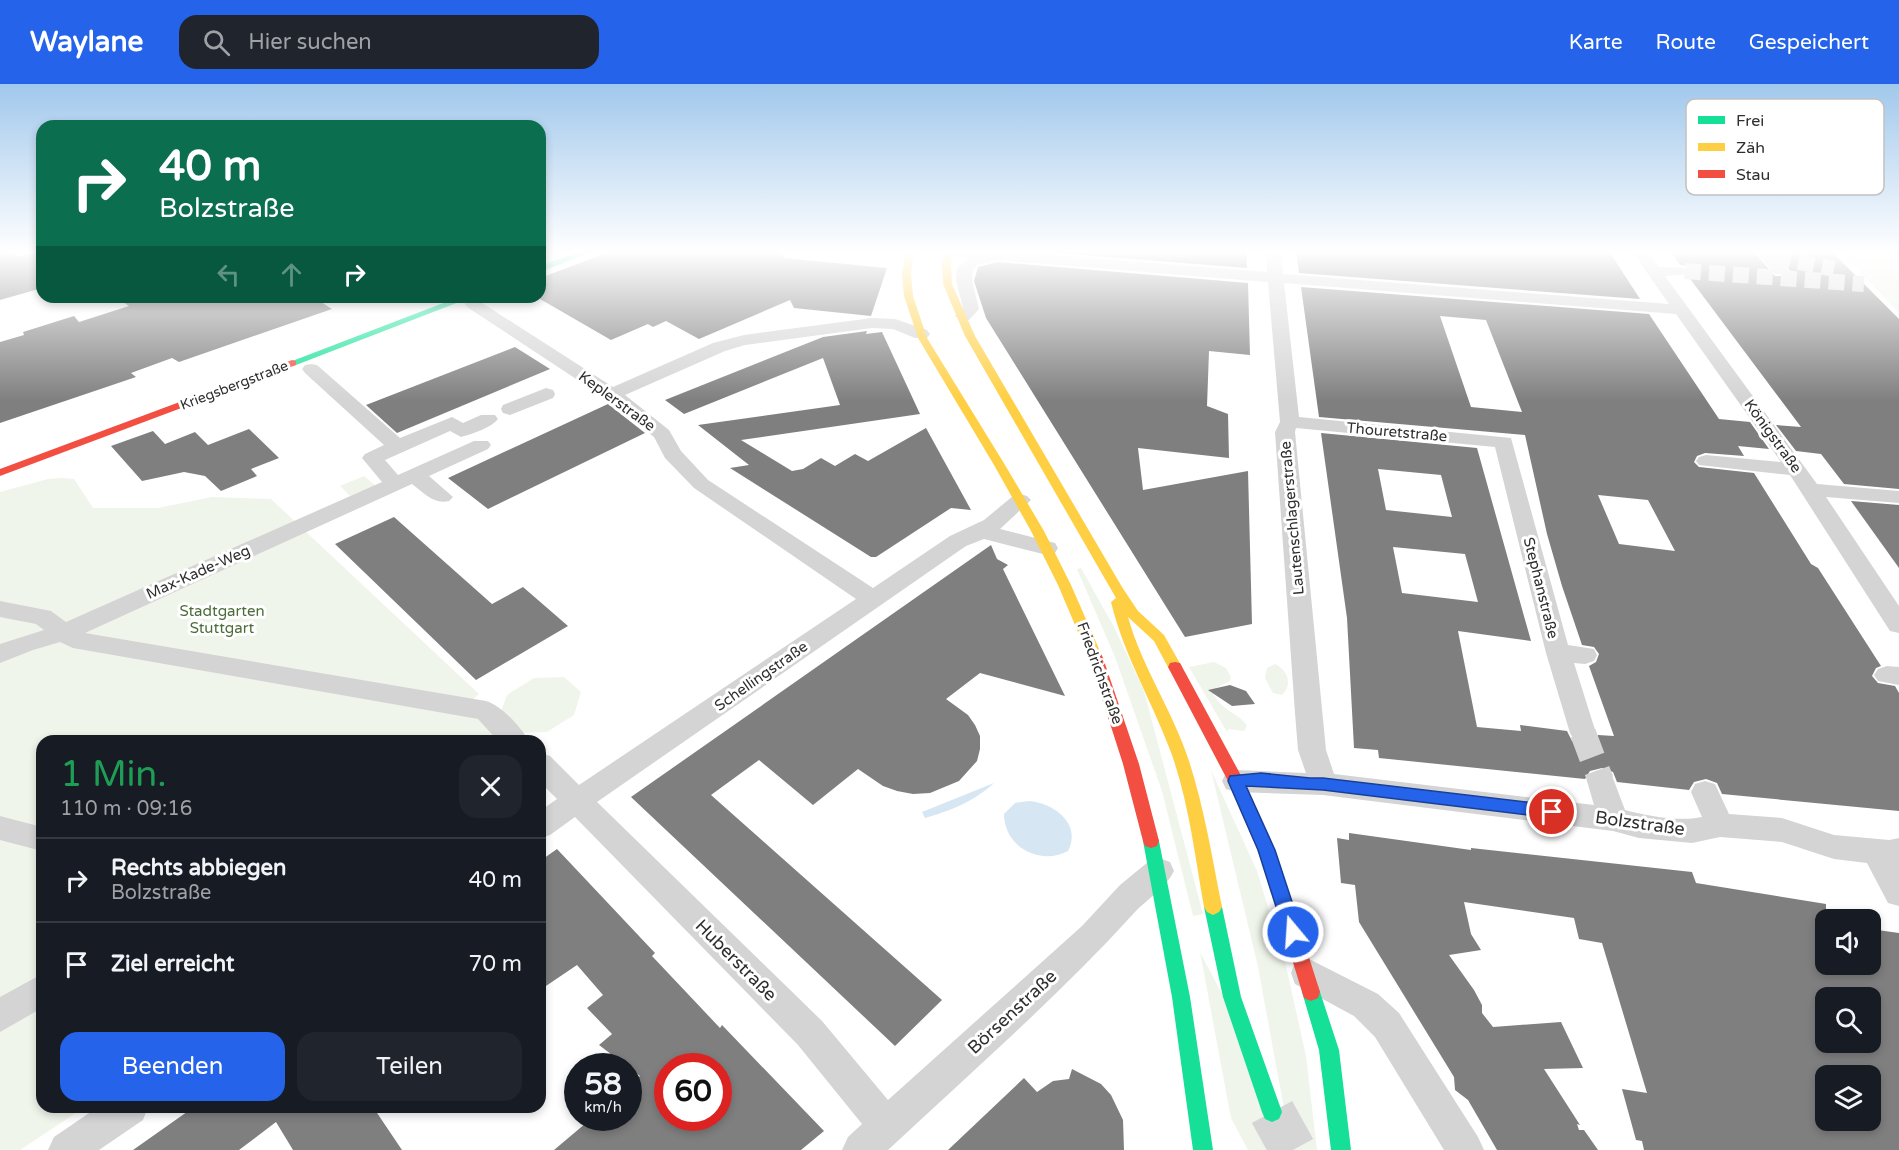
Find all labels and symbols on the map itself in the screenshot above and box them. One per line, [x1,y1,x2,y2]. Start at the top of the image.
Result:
legend [1686,99,1884,195]
text: Frei [1736,111,1764,131]
text: Zäh [1736,138,1765,158]
text: Stau [1736,165,1770,185]
street label: Kriegsbergstraße [178,357,291,414]
street label: Keplerstraße [575,367,659,435]
street label: Königstraße [1740,396,1806,476]
street label: Thouretstraße [1346,419,1448,445]
street label: Lautenschlagerstraße [1276,440,1308,596]
street label: Stephanstraße [1520,535,1562,641]
street label: Max-Kade-Weg [143,541,253,603]
park label: Stadtgarten Stuttgart [179,602,265,637]
street label: Friedrichstraße [1073,619,1127,727]
street label: Schellingstraße [711,637,811,715]
pin [1526,786,1577,837]
street label: Bolzstraße [1594,806,1686,840]
position arrow [1261,900,1325,964]
street label: Huberstraße [691,915,781,1005]
street label: Börsenstraße [963,965,1061,1059]
speed limit sign: 60 [654,1053,732,1131]

